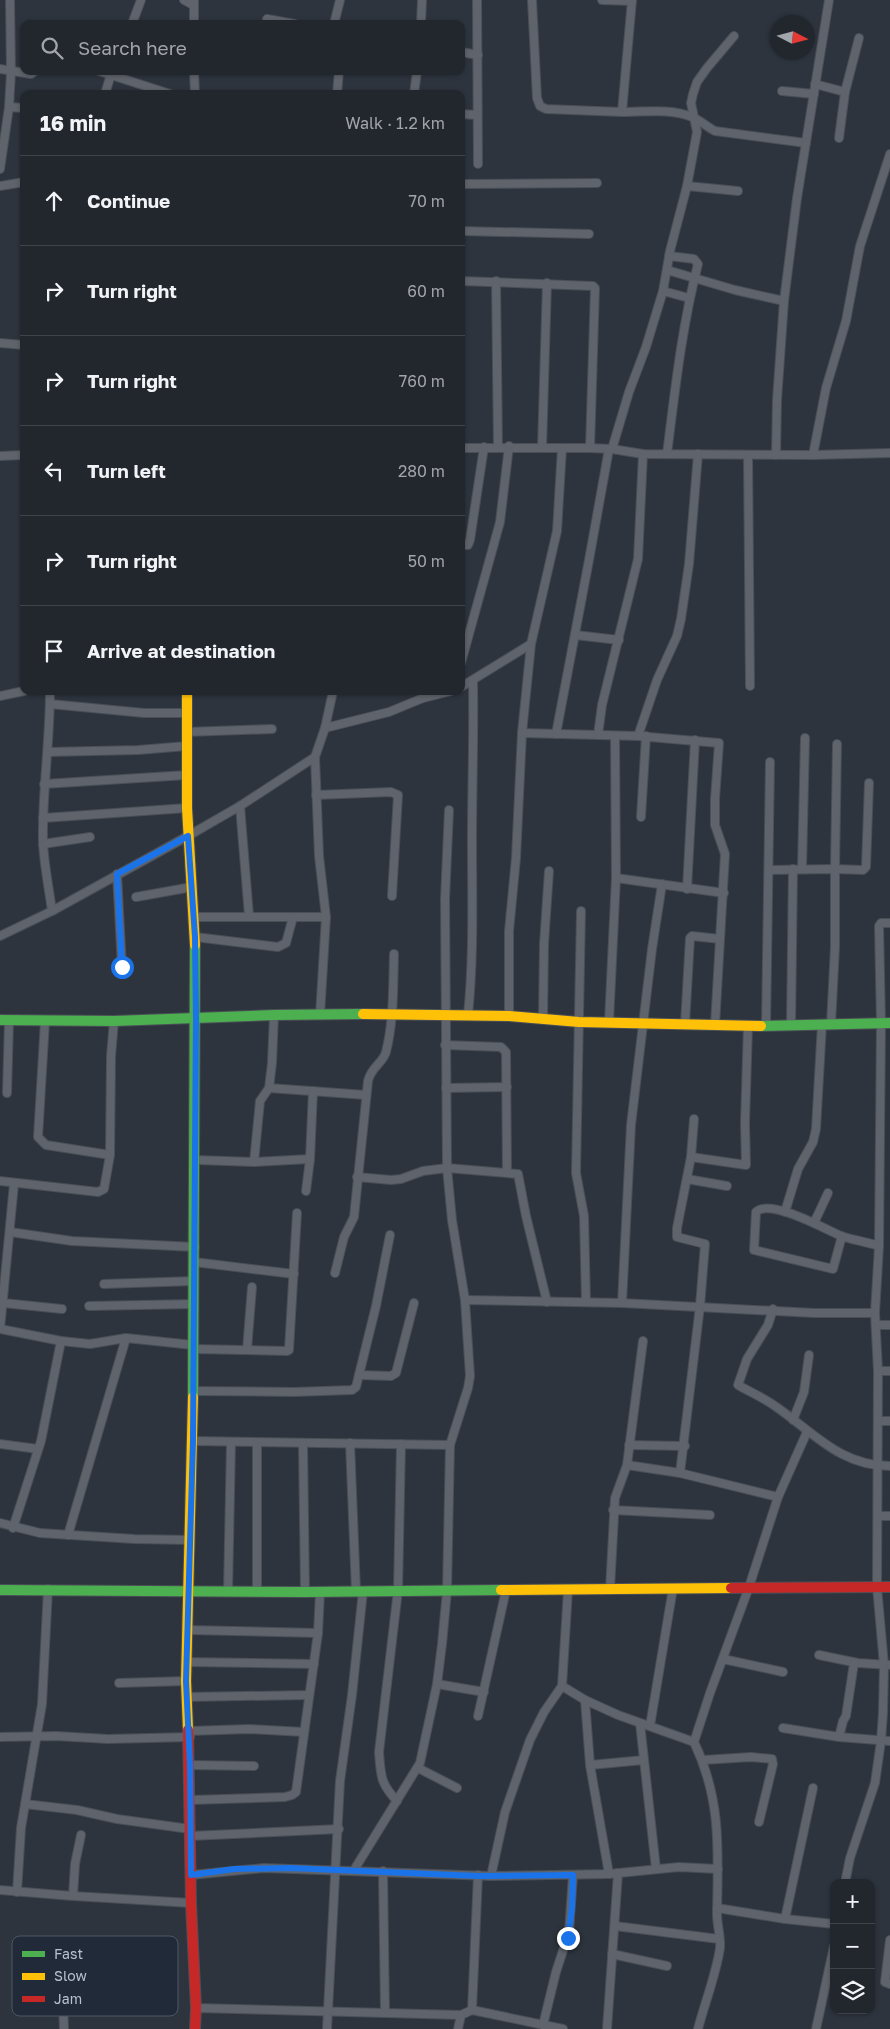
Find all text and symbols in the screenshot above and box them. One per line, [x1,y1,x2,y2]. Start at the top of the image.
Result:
north arrow [770,15,815,60]
search box [20,20,465,75]
icon: search [38,34,66,62]
text: Search here [78,36,187,59]
text: 16 min [40,110,106,136]
text: Walk · 1.2 km [345,113,445,133]
icon: ahead [40,187,68,215]
text: Continue [87,189,170,212]
text: 70 m [408,191,445,211]
icon: right [40,277,68,305]
text: Turn right [87,279,177,302]
text: 60 m [407,281,445,301]
icon: right [40,367,68,395]
text: Turn right [87,369,177,392]
text: 760 m [399,371,445,391]
icon: left [40,457,68,485]
text: Turn left [87,459,166,482]
text: 280 m [398,461,445,481]
icon: right [40,547,68,575]
text: Turn right [87,549,177,572]
text: 50 m [408,551,445,571]
icon: arrive [40,637,68,665]
text: Arrive at destination [87,639,275,662]
route start [111,956,134,979]
map controls [830,1879,875,2014]
button: + [830,1879,875,1924]
button: − [830,1924,875,1969]
route end [557,1927,580,1950]
legend [12,1936,178,2016]
text: Fast [54,1945,83,1962]
text: Slow [54,1967,87,1984]
button: layers [830,1969,875,2014]
text: Jam [54,1990,82,2007]

